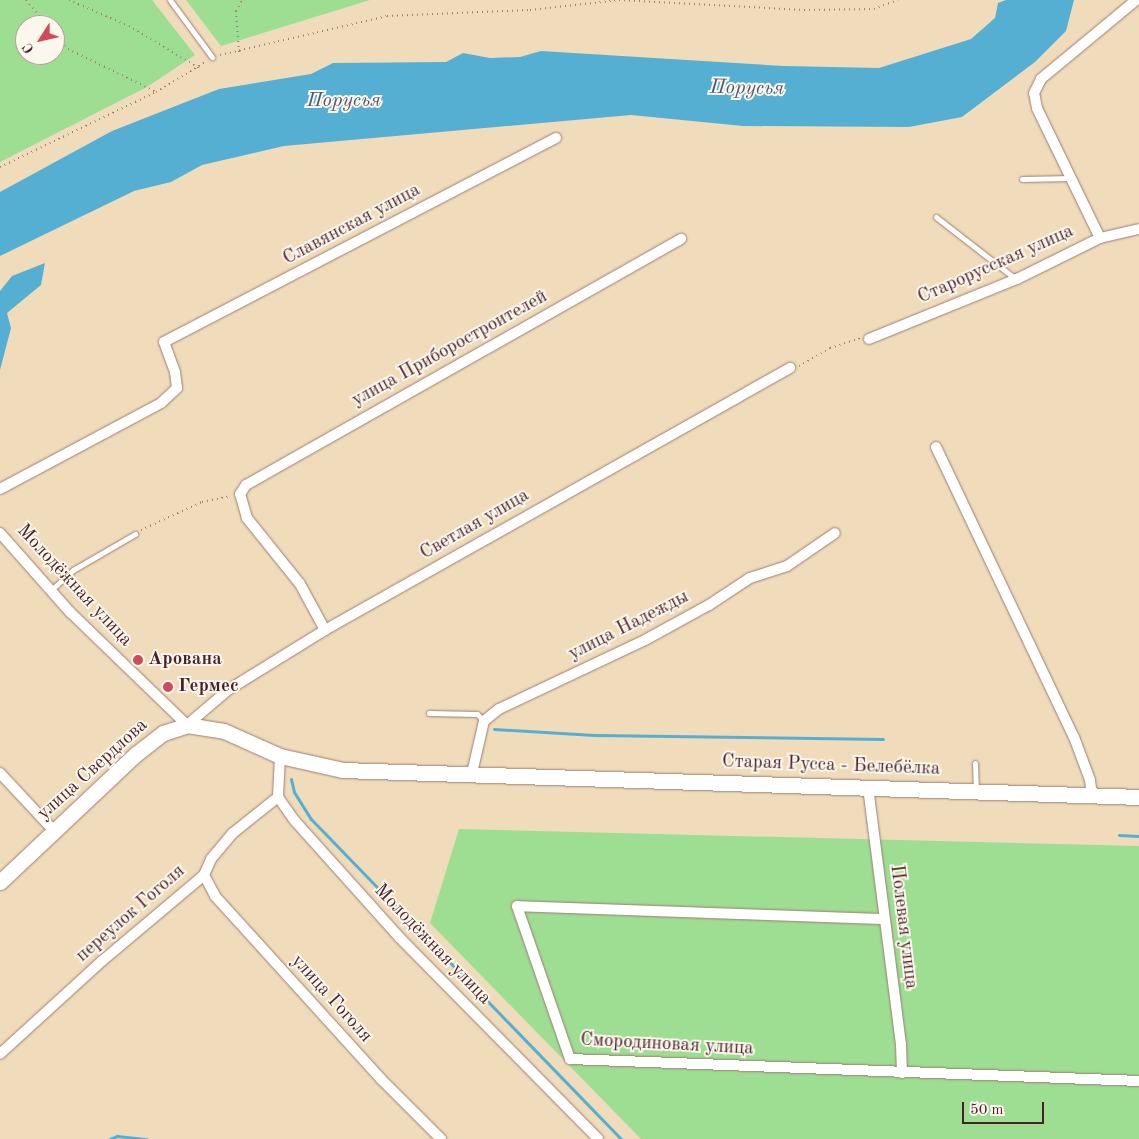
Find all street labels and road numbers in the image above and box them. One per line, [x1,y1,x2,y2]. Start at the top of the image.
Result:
street label: Славянская улица [279,179,425,271]
street label: Старорусская улица [915,220,1077,310]
street label: улица Приборостроителей [348,286,552,412]
street label: Светлая улица [416,485,534,565]
street label: Молодёжная улица [11,520,137,652]
street label: улица Надежды [565,586,693,666]
street label: улица Свердлова [33,714,153,826]
street label: Старая Русса - Белебёлка [721,751,941,781]
street label: переулок Гоголя [72,860,190,968]
street label: Полевая улица [884,864,922,990]
street label: Молодёжная улица [369,880,495,1010]
street label: улица Гоголя [286,950,376,1048]
street label: Смородиновая улица [580,1029,754,1061]

